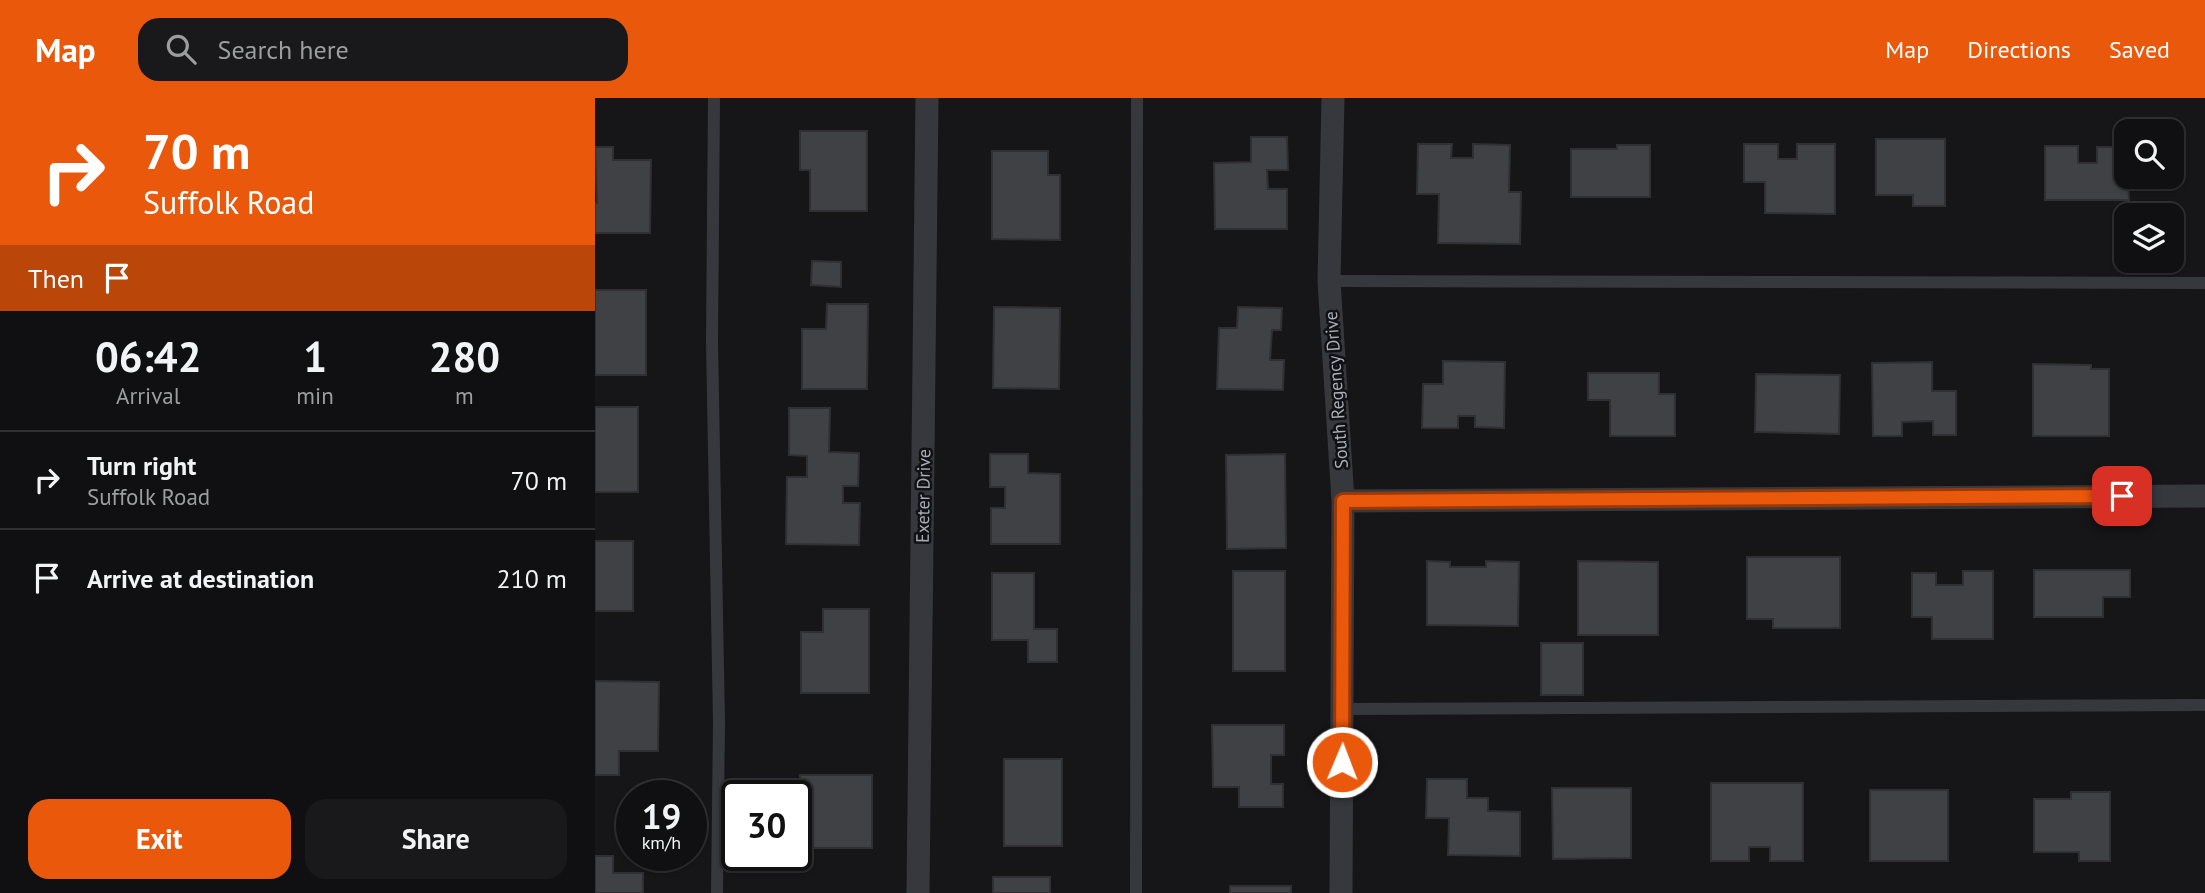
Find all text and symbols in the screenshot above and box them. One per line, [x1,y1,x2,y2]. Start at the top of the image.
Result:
search box [138,18,628,81]
text: Map [35,28,96,71]
icon: search [162,30,200,68]
text: Search here [218,33,349,66]
text: Map [1885,34,1929,65]
text: Directions [1967,34,2071,65]
text: Saved [2109,34,2170,65]
text: 70 m [143,119,250,183]
map controls [2114,119,2184,273]
button: search [2114,119,2184,189]
icon: right [28,126,119,217]
text: Suffolk Road [143,181,314,223]
button: layers [2114,203,2184,273]
icon: arrive [98,259,136,297]
text: Then [28,262,84,295]
street label: South Regency Drive [1319,310,1353,470]
text: 06:42 [95,329,201,384]
text: 1 [303,329,327,384]
text: 280 [429,329,500,384]
text: Arrival [116,381,180,410]
text: min [296,381,334,410]
text: m [455,381,474,410]
text: Turn right [87,449,196,482]
street label: Exeter Drive [911,449,935,543]
icon: right [28,461,66,499]
text: 70 m [511,464,567,497]
pin [2092,466,2152,526]
icon: arrive [2103,477,2141,515]
text: Suffolk Road [87,482,210,511]
icon: arrive [28,559,66,597]
text: Arrive at destination [87,562,314,595]
text: 210 m [496,562,567,595]
position arrow [1305,725,1379,799]
speed limit sign: 30 [721,780,812,871]
text: 19 [642,793,681,839]
button: Exit [28,799,291,879]
button: Share [305,799,567,879]
text: km/h [642,831,681,854]

